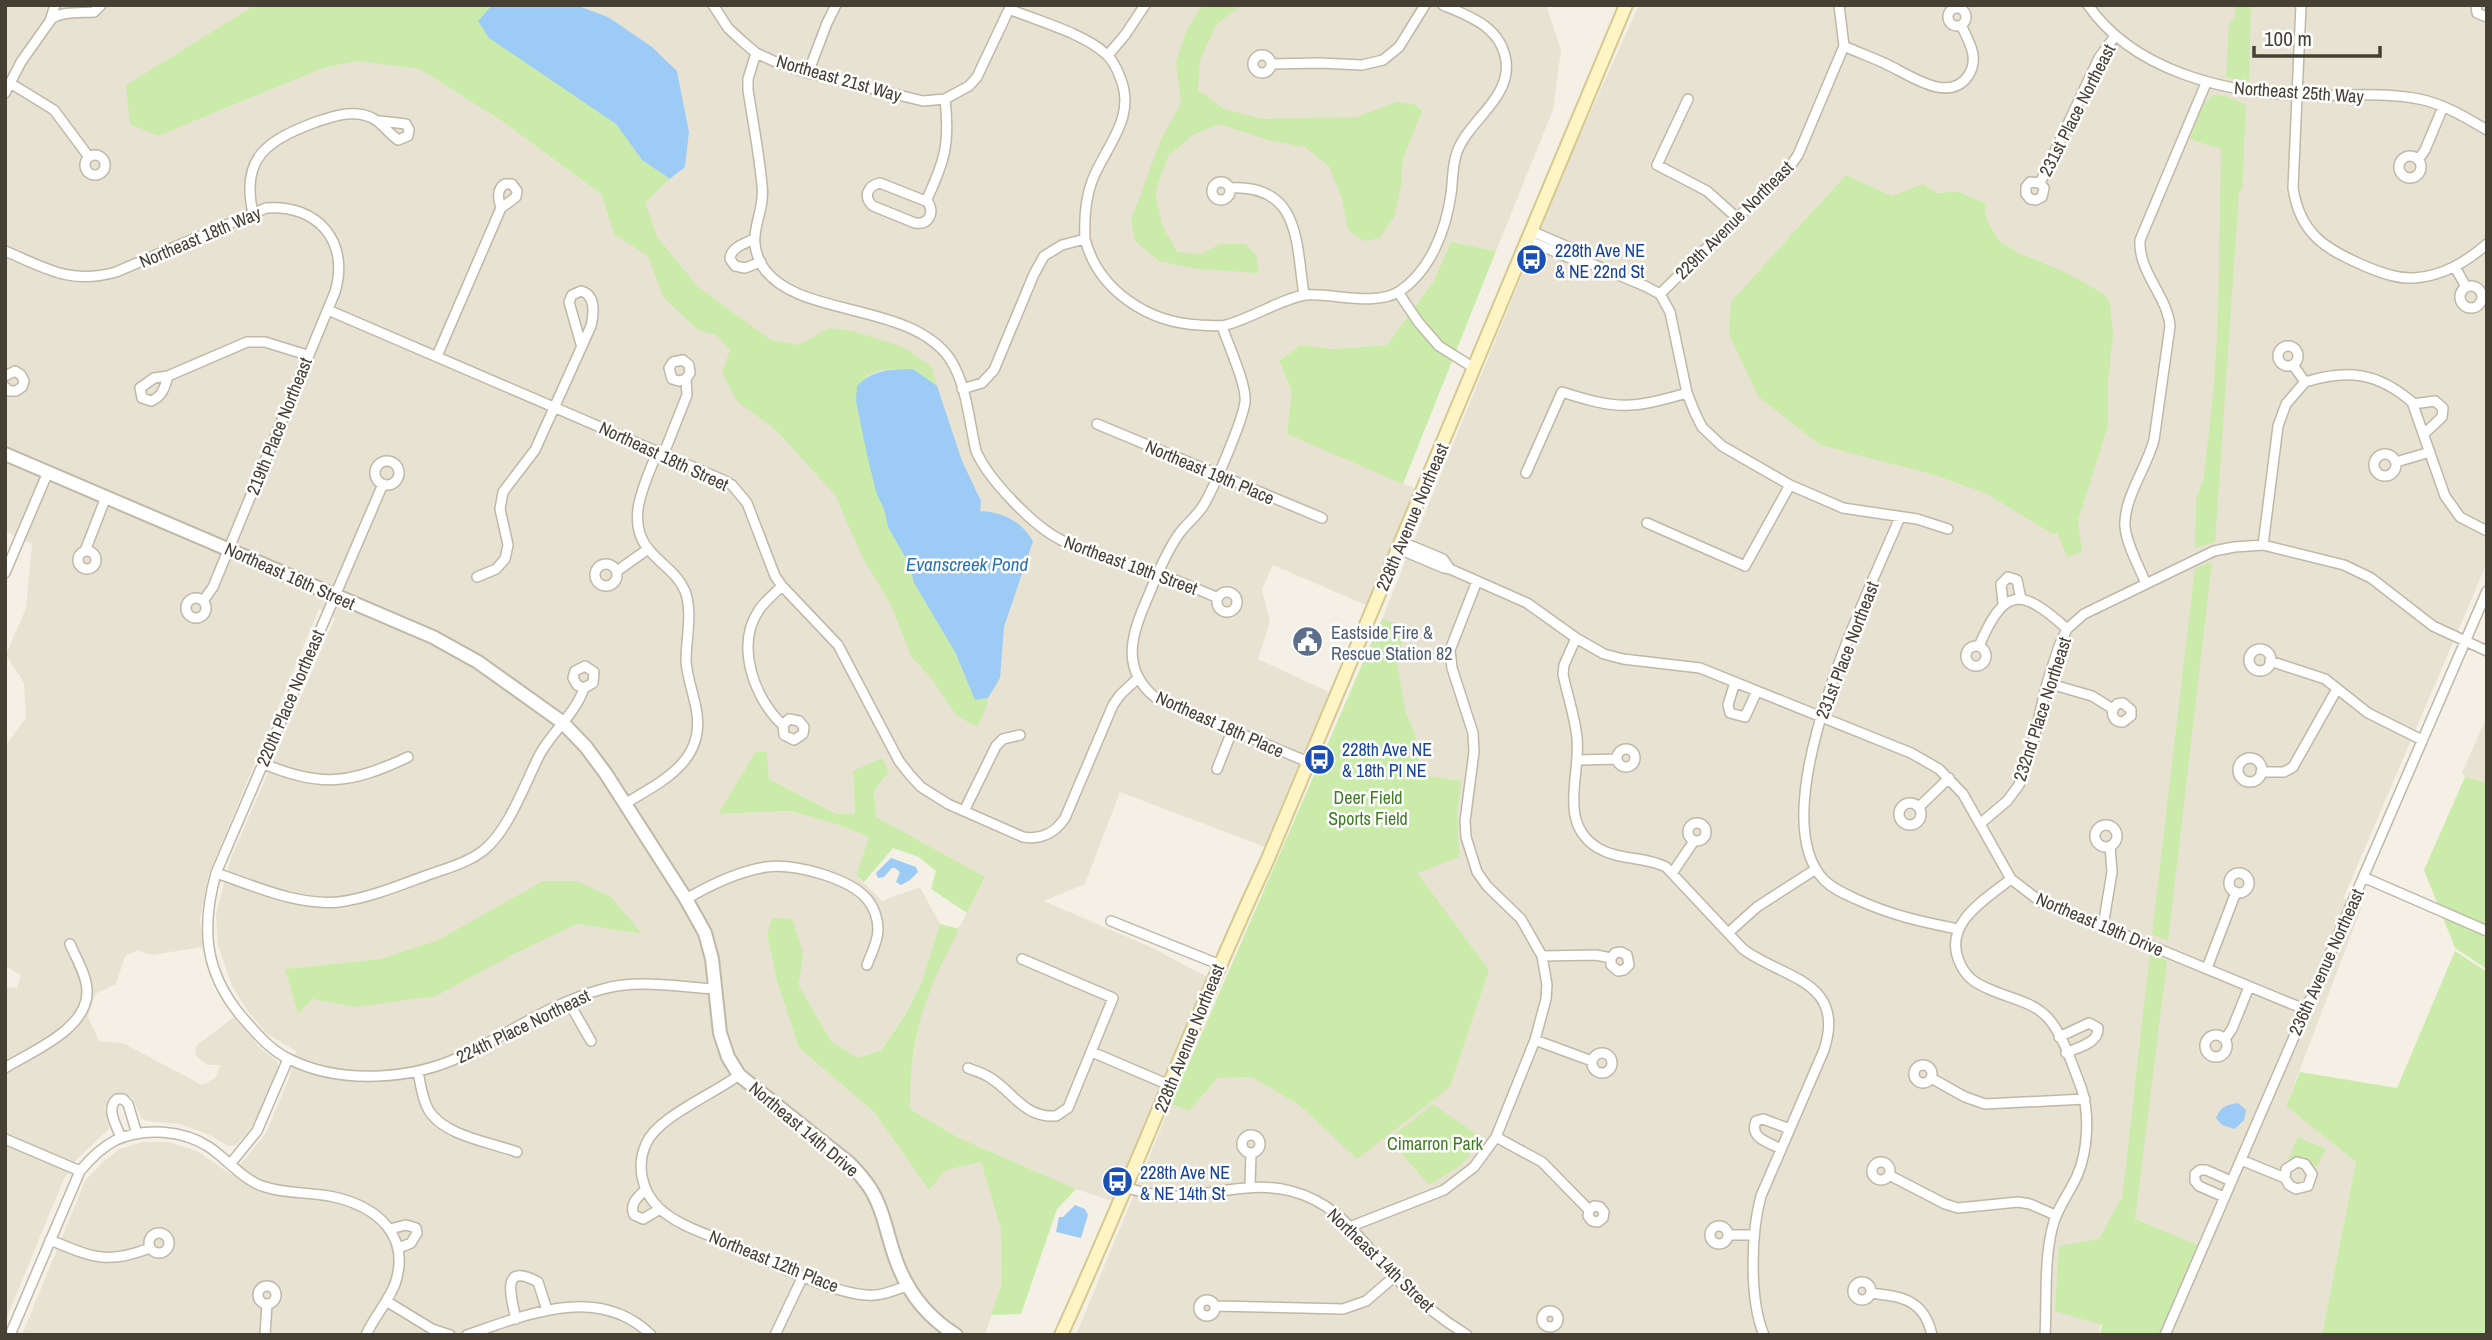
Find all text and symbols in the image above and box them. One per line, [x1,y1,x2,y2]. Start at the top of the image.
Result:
scale bar [2254,14,2380,58]
text: 100 m [2264,24,2312,53]
street label: 231st Place Northeast [2033,40,2121,180]
street label: Northeast 21st Way [774,48,905,108]
street label: Northeast 25th Way [2233,75,2365,109]
street label: 229th Avenue Northeast [1669,155,1799,285]
street label: Northeast 18th Way [135,200,265,274]
place label: 228th Ave NE & NE 22nd St [1555,238,1645,284]
bus stop icon: 228th Ave NE & NE 22nd St [1515,243,1549,277]
street label: 219th Place Northeast [240,354,318,498]
street label: Northeast 18th Street [595,415,733,497]
street label: Northeast 19th Place [1142,434,1278,510]
street label: 228th Avenue Northeast [1370,439,1454,595]
street label: Northeast 19th Street [1061,529,1201,601]
street label: Northeast 16th Street [221,536,359,616]
water label: Evanscreek Pond [906,551,1028,577]
street label: 231st Place Northeast [1809,578,1885,722]
place label: Eastside Fire & Rescue Station 82 [1331,620,1452,666]
public building icon: Eastside Fire & Rescue Station 82 [1291,625,1325,659]
street label: 220th Place Northeast [250,626,330,770]
street label: 232nd Place Northeast [2007,634,2077,784]
street label: Northeast 18th Place [1152,685,1288,763]
place label: 228th Ave NE & 18th Pl NE [1342,737,1432,783]
bus stop icon: 228th Ave NE & 18th Pl NE [1302,742,1336,776]
park label: Deer Field Sports Field [1328,785,1408,831]
street label: 236th Avenue Northeast [2282,885,2370,1039]
street label: Northeast 19th Drive [2032,886,2168,962]
street label: 228th Avenue Northeast [1148,960,1230,1116]
street label: 224th Place Northeast [452,983,594,1069]
street label: Northeast 14th Drive [744,1076,864,1182]
park label: Cimarron Park [1387,1131,1484,1156]
place label: 228th Ave NE & NE 14th St [1140,1160,1230,1206]
bus stop icon: 228th Ave NE & NE 14th St [1100,1165,1134,1199]
street label: Northeast 14th Street [1322,1202,1440,1318]
street label: Northeast 12th Place [705,1224,843,1298]

